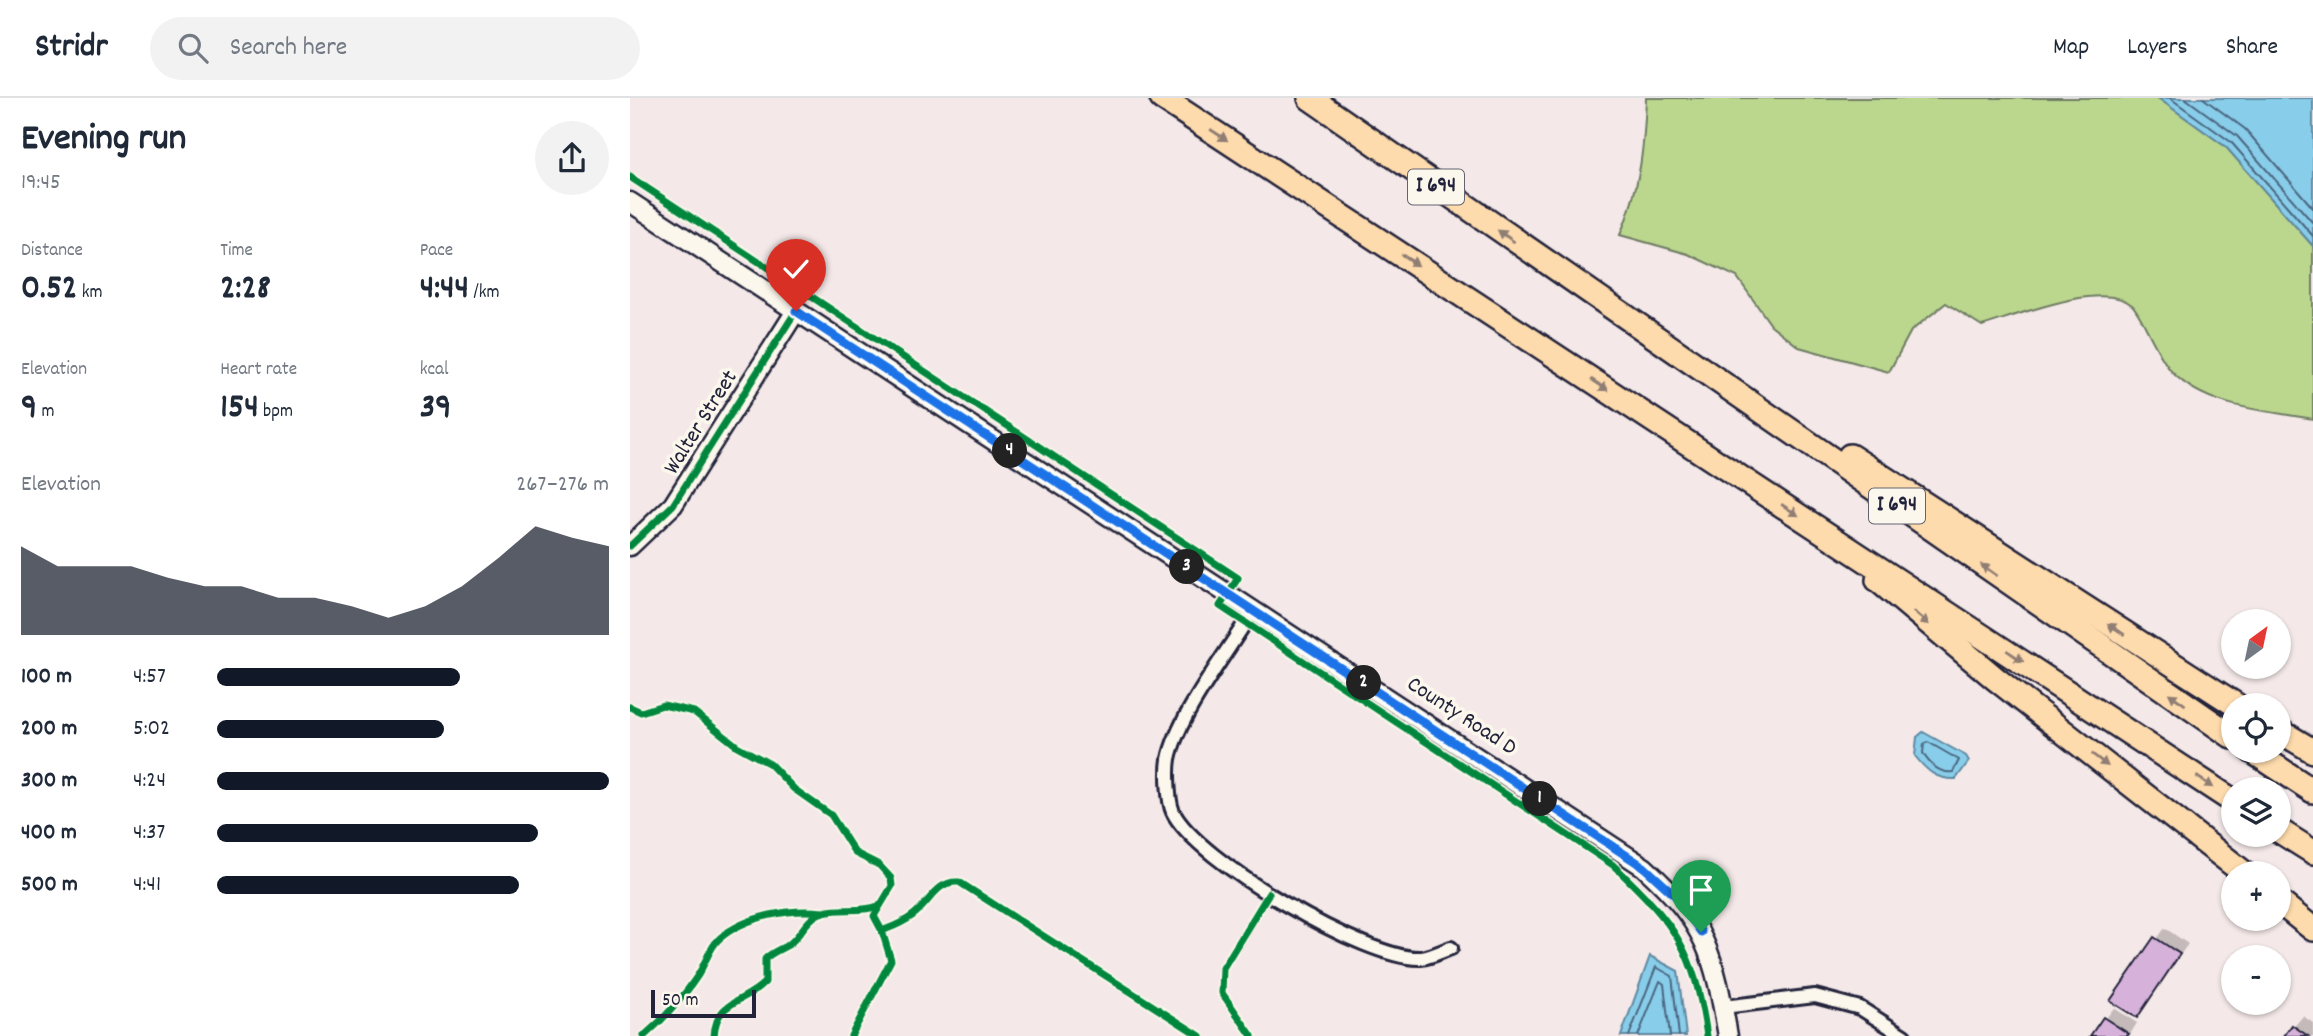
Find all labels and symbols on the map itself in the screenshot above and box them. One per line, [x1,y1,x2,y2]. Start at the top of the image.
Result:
one-way arrow [1210,129,1229,142]
road number: I 694 [1408,170,1464,204]
one-way arrow [1497,229,1515,243]
pin [766,239,826,311]
one-way arrow [1401,253,1419,267]
street label: Walter Street [657,364,747,482]
one-way arrow [1590,378,1609,391]
pin: 4 [992,434,1028,468]
road number: I 694 [1869,488,1925,524]
one-way arrow [1780,504,1799,517]
pin: 3 [1170,550,1204,584]
one-way arrow [1980,563,1998,577]
north arrow [2221,609,2291,679]
one-way arrow [1912,611,1930,626]
one-way arrow [2107,622,2125,636]
one-way arrow [2006,649,2025,662]
pin: 2 [1346,666,1382,700]
street label: County Road D [1399,669,1523,765]
one-way arrow [2168,692,2186,706]
one-way arrow [2090,752,2108,767]
one-way arrow [2195,776,2215,789]
pin: 1 [1522,782,1558,816]
pin [1671,860,1731,932]
scale bar [651,987,756,1019]

